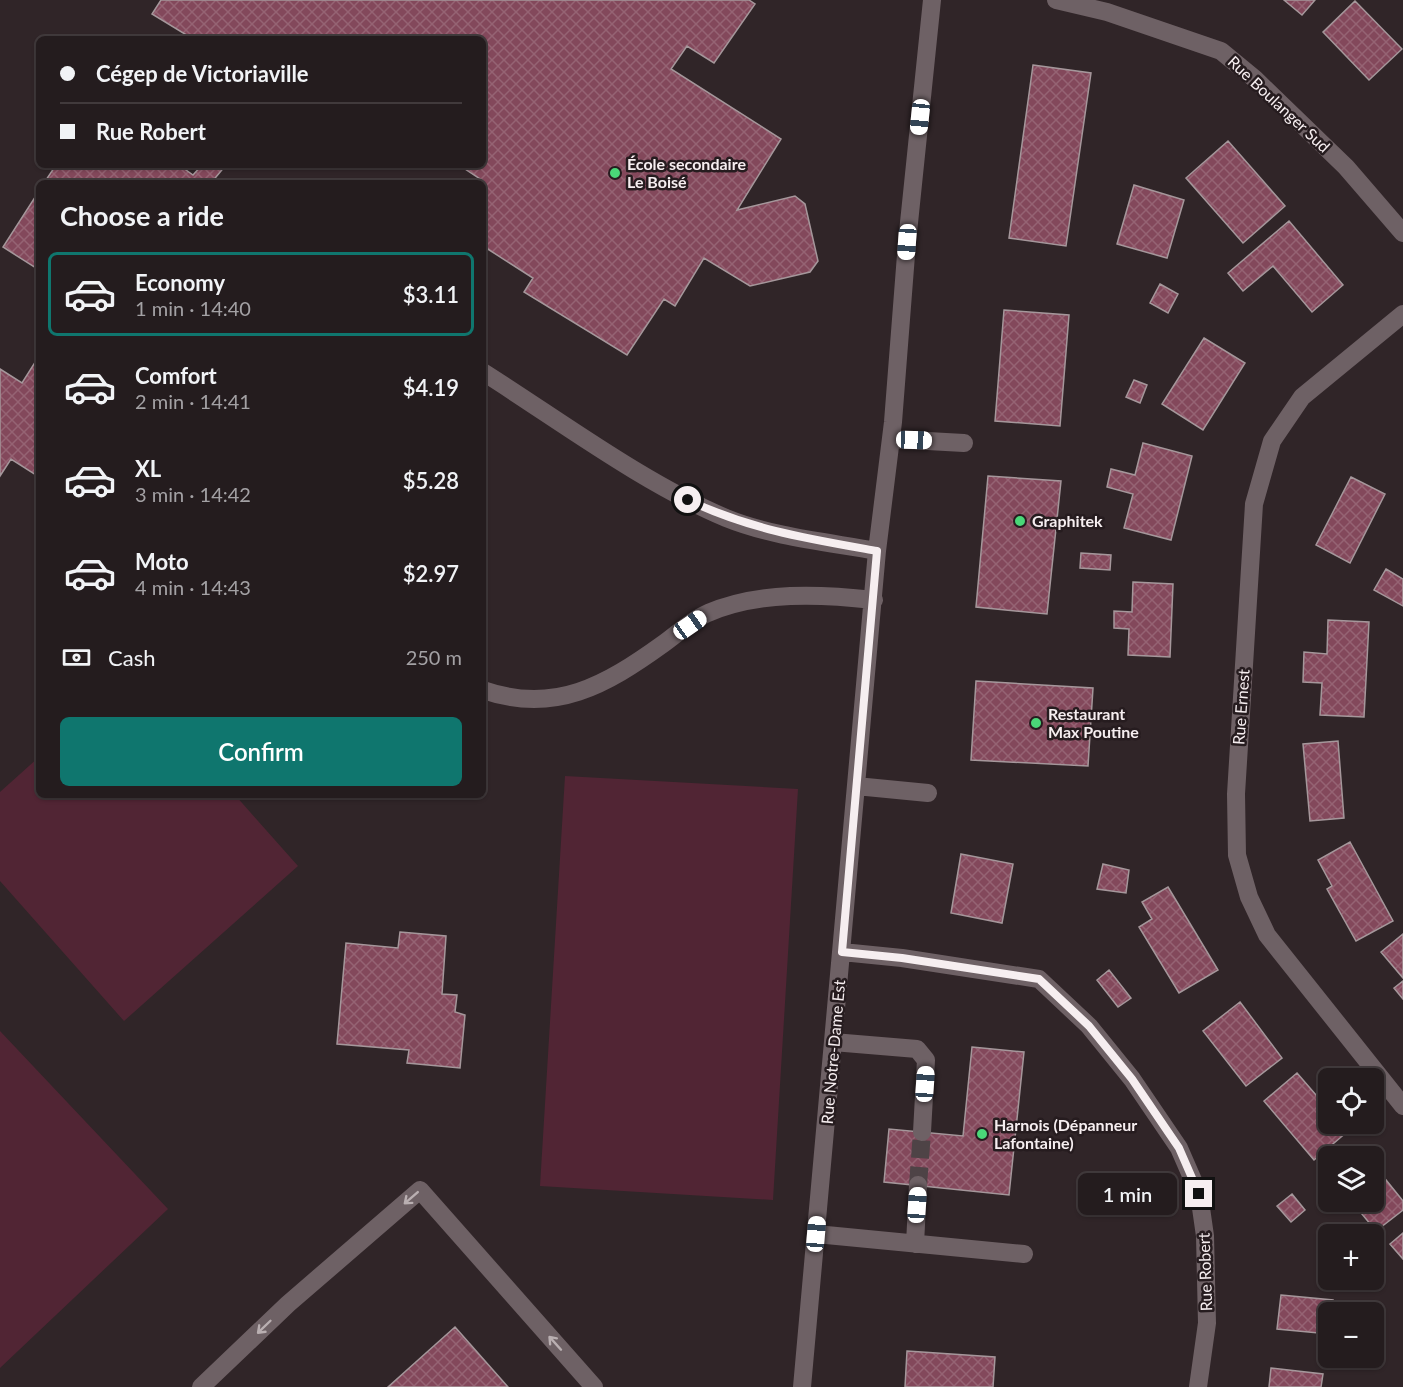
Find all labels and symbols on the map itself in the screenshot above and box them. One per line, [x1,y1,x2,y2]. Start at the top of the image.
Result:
street label: Rue Boulanger Sud [1224,51,1334,156]
car [909,98,931,136]
place label: École secondaire Le Boisé [627,154,746,191]
marker: École secondaire Le Boisé [608,166,622,180]
car [897,223,917,261]
car [896,430,932,450]
route start [674,486,701,513]
place label: Graphitek [1032,511,1103,530]
marker: Graphitek [1013,514,1027,528]
car [670,607,710,643]
street label: Rue Ernest [1228,668,1253,746]
place label: Restaurant Max Poutine [1048,704,1139,741]
marker: Restaurant Max Poutine [1029,716,1043,730]
street label: Rue Notre-Dame Est [817,979,848,1125]
car [915,1065,935,1103]
place label: Harnois (Dépanneur Lafontaine) [994,1115,1137,1152]
marker: Harnois (Dépanneur Lafontaine) [975,1127,989,1141]
callout: 1 min [1079,1173,1178,1215]
route end [1185,1180,1212,1207]
car [907,1186,927,1224]
one-way arrow [404,1191,419,1205]
car [805,1215,827,1253]
street label: Rue Robert [1194,1232,1215,1312]
one-way arrow [257,1319,272,1334]
one-way arrow [548,1336,562,1351]

